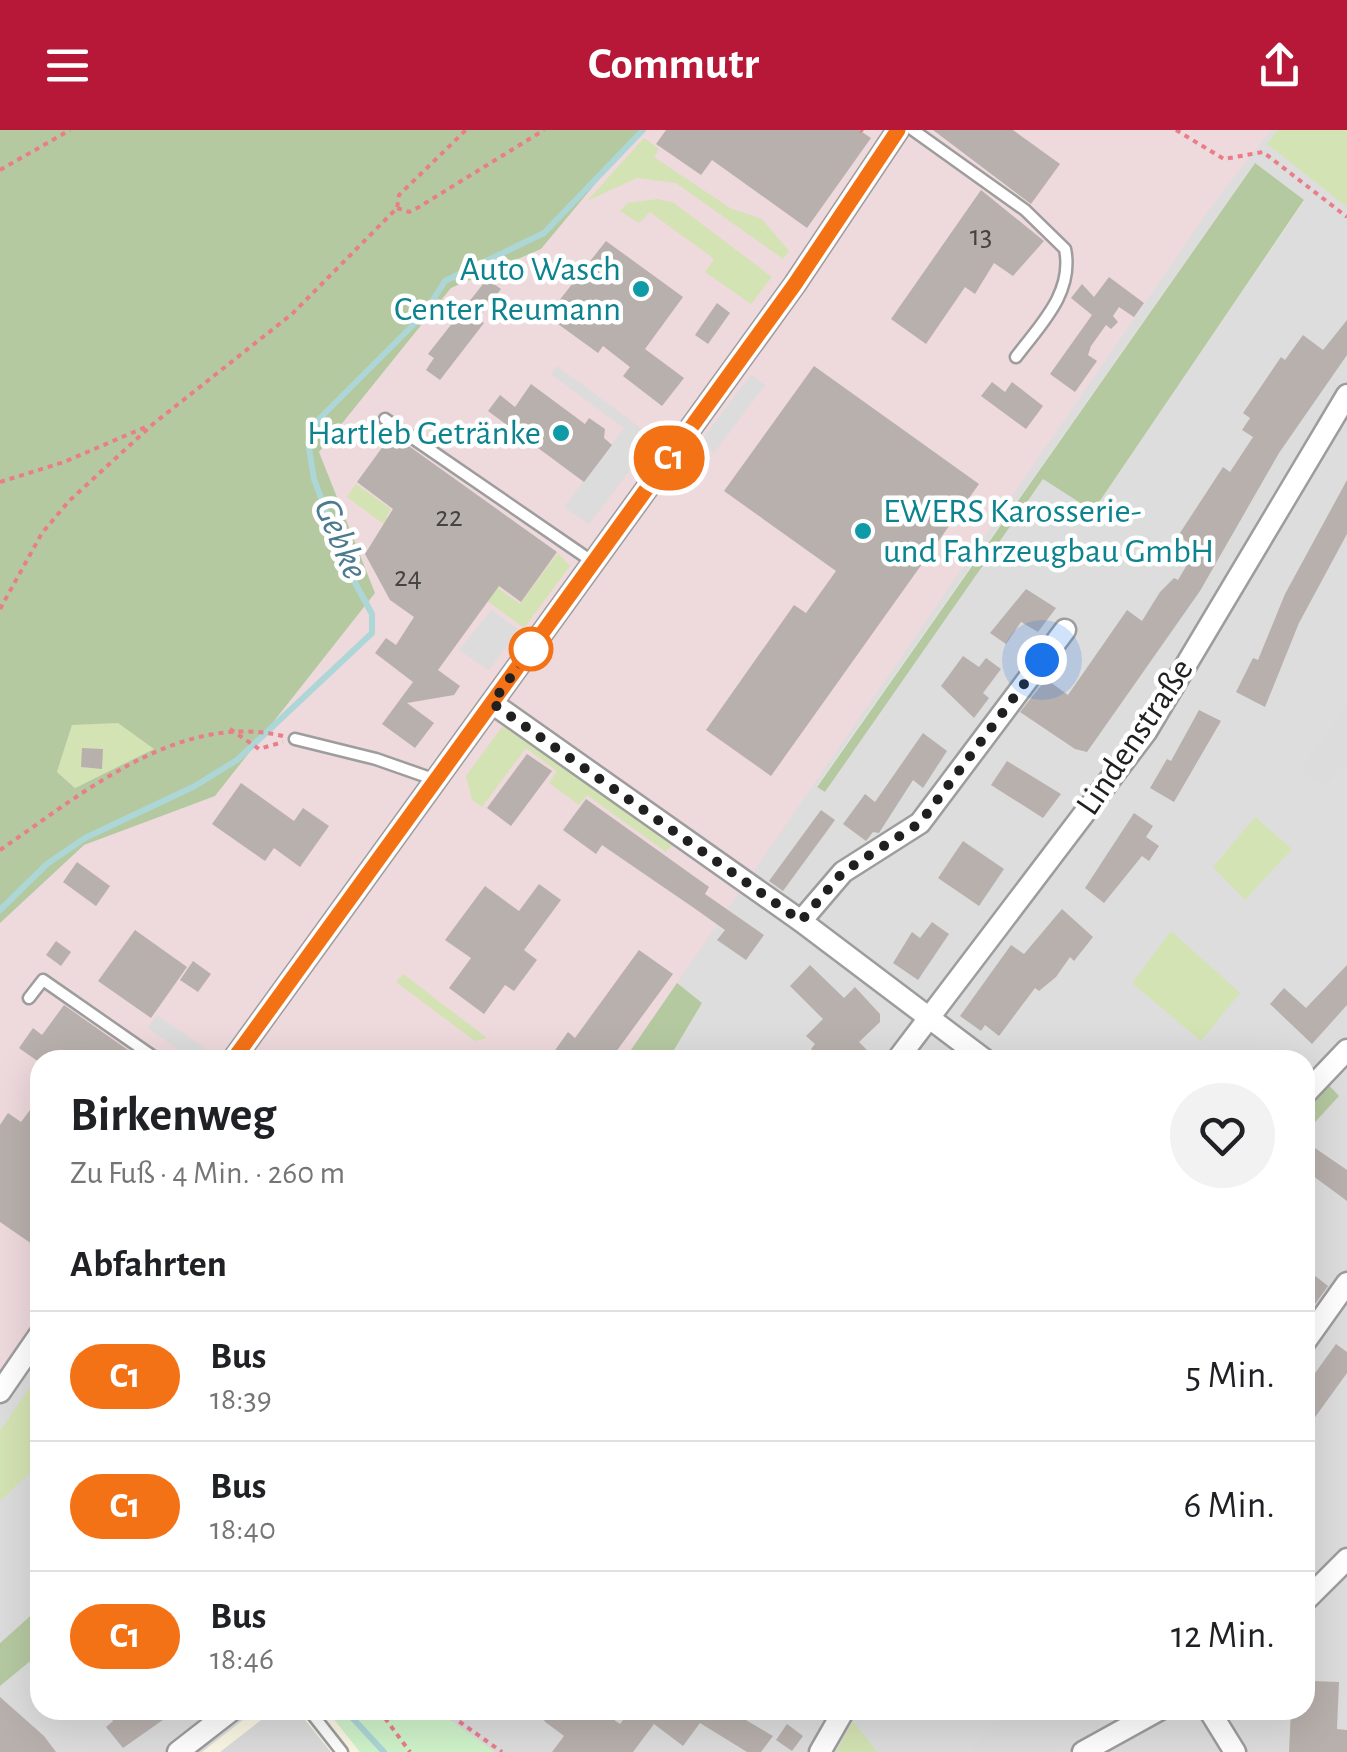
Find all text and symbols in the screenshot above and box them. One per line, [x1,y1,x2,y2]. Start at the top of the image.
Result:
icon: menu [40,38,95,93]
icon: share [1252,38,1307,93]
text: Commutr [588,42,759,87]
house number: 13 [970,221,992,251]
place label: Auto Wasch Center Reumann [394,252,621,327]
marker: Auto Wasch Center Reumann [630,278,652,300]
place label: Hartleb Getränke [307,416,541,451]
marker: Hartleb Getränke [550,422,572,444]
line badge: C1 [624,426,714,490]
text: C1 [654,441,684,476]
water label: Gebke [306,493,374,585]
place label: EWERS Karosserie- und Fahrzeugbau GmbH [883,494,1214,569]
house number: 22 [435,502,463,532]
marker: EWERS Karosserie- und Fahrzeugbau GmbH [852,520,874,542]
house number: 24 [394,562,422,592]
unlabelled marker [510,628,552,670]
your location [1017,635,1067,685]
street label: Lindenstraße [1070,653,1200,821]
button: heart [1170,1083,1275,1188]
text: Birkenweg [70,1092,276,1140]
text: Zu Fuß · 4 Min. · 260 m [70,1157,345,1189]
text: Abfahrten [70,1246,227,1284]
text: Bus [210,1338,266,1376]
text: 5 Min. [1185,1357,1275,1395]
text: C1 [110,1359,140,1394]
text: 18:39 [210,1383,272,1415]
text: Bus [210,1468,266,1506]
text: 6 Min. [1183,1487,1275,1525]
text: C1 [110,1489,140,1524]
text: 18:40 [210,1513,276,1545]
text: Bus [210,1598,266,1636]
text: 12 Min. [1171,1617,1275,1655]
text: C1 [110,1619,140,1654]
text: 18:46 [210,1643,274,1675]

